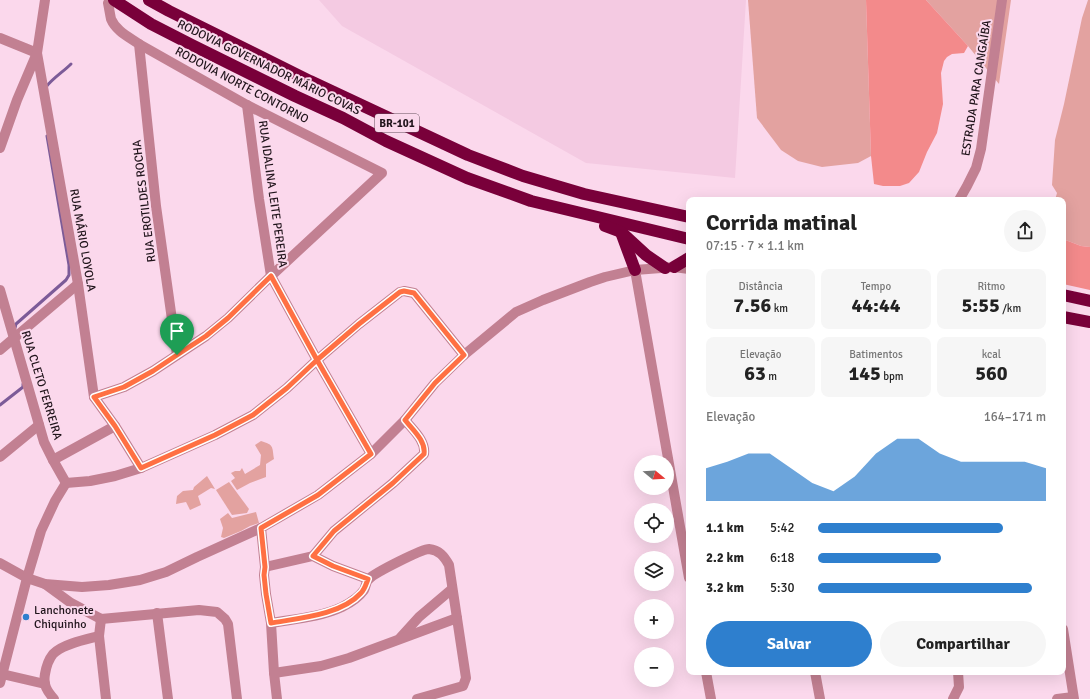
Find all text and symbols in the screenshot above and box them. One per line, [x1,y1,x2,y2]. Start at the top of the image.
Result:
street label: RODOVIA GOVERNADOR MÁRIO COVAS [175,17,363,119]
street label: ESTRADA PARA CANGAÍBA [958,18,995,157]
street label: RODOVIA NORTE CONTORNO [172,44,311,127]
road number: BR-101 [375,114,419,132]
street label: RUA IDALINA LEITE PEREIRA [255,119,290,269]
street label: RUA EROTILDES ROCHA [129,138,159,263]
street label: RUA MÁRIO LOYOLA [66,188,99,293]
text: Corrida matinal [706,209,857,236]
button: share [1004,210,1046,252]
text: 07:15 · 7 × 1.1 km [706,238,804,254]
text: Distância [739,280,783,293]
text: Tempo [861,280,891,293]
text: Ritmo [977,280,1005,293]
text: 7.56 [733,293,771,318]
text: 44:44 [851,293,901,318]
text: 5:55 [962,293,1000,318]
text: km [771,302,788,315]
text: /km [1000,302,1021,315]
pin [160,314,194,355]
icon: arrive [166,320,188,342]
street label: RUA CLETO FERREIRA [18,329,65,442]
text: Elevação [740,348,782,361]
text: Batimentos [849,348,903,361]
text: kcal [982,348,1001,361]
text: 63 [744,361,766,386]
text: 145 [848,361,881,386]
text: 560 [975,361,1008,386]
text: m [766,370,777,383]
text: bpm [881,370,904,383]
text: Elevação [706,409,755,425]
text: 164–171 m [984,409,1046,425]
north arrow [634,455,674,495]
map controls [634,455,674,687]
button: locate [634,503,674,543]
text: 1.1 km [706,520,744,536]
text: 5:42 [770,520,795,536]
text: 2.2 km [706,550,744,566]
text: 6:18 [770,550,795,566]
button: layers [634,551,674,591]
text: 3.2 km [706,580,744,596]
text: 5:30 [770,580,795,596]
button: + [634,599,674,639]
place label: Lanchonete Chiquinho [34,603,94,632]
marker: Lanchonete Chiquinho [21,612,31,622]
button: Salvar [706,621,872,667]
button: Compartilhar [880,621,1046,667]
button: − [634,647,674,687]

